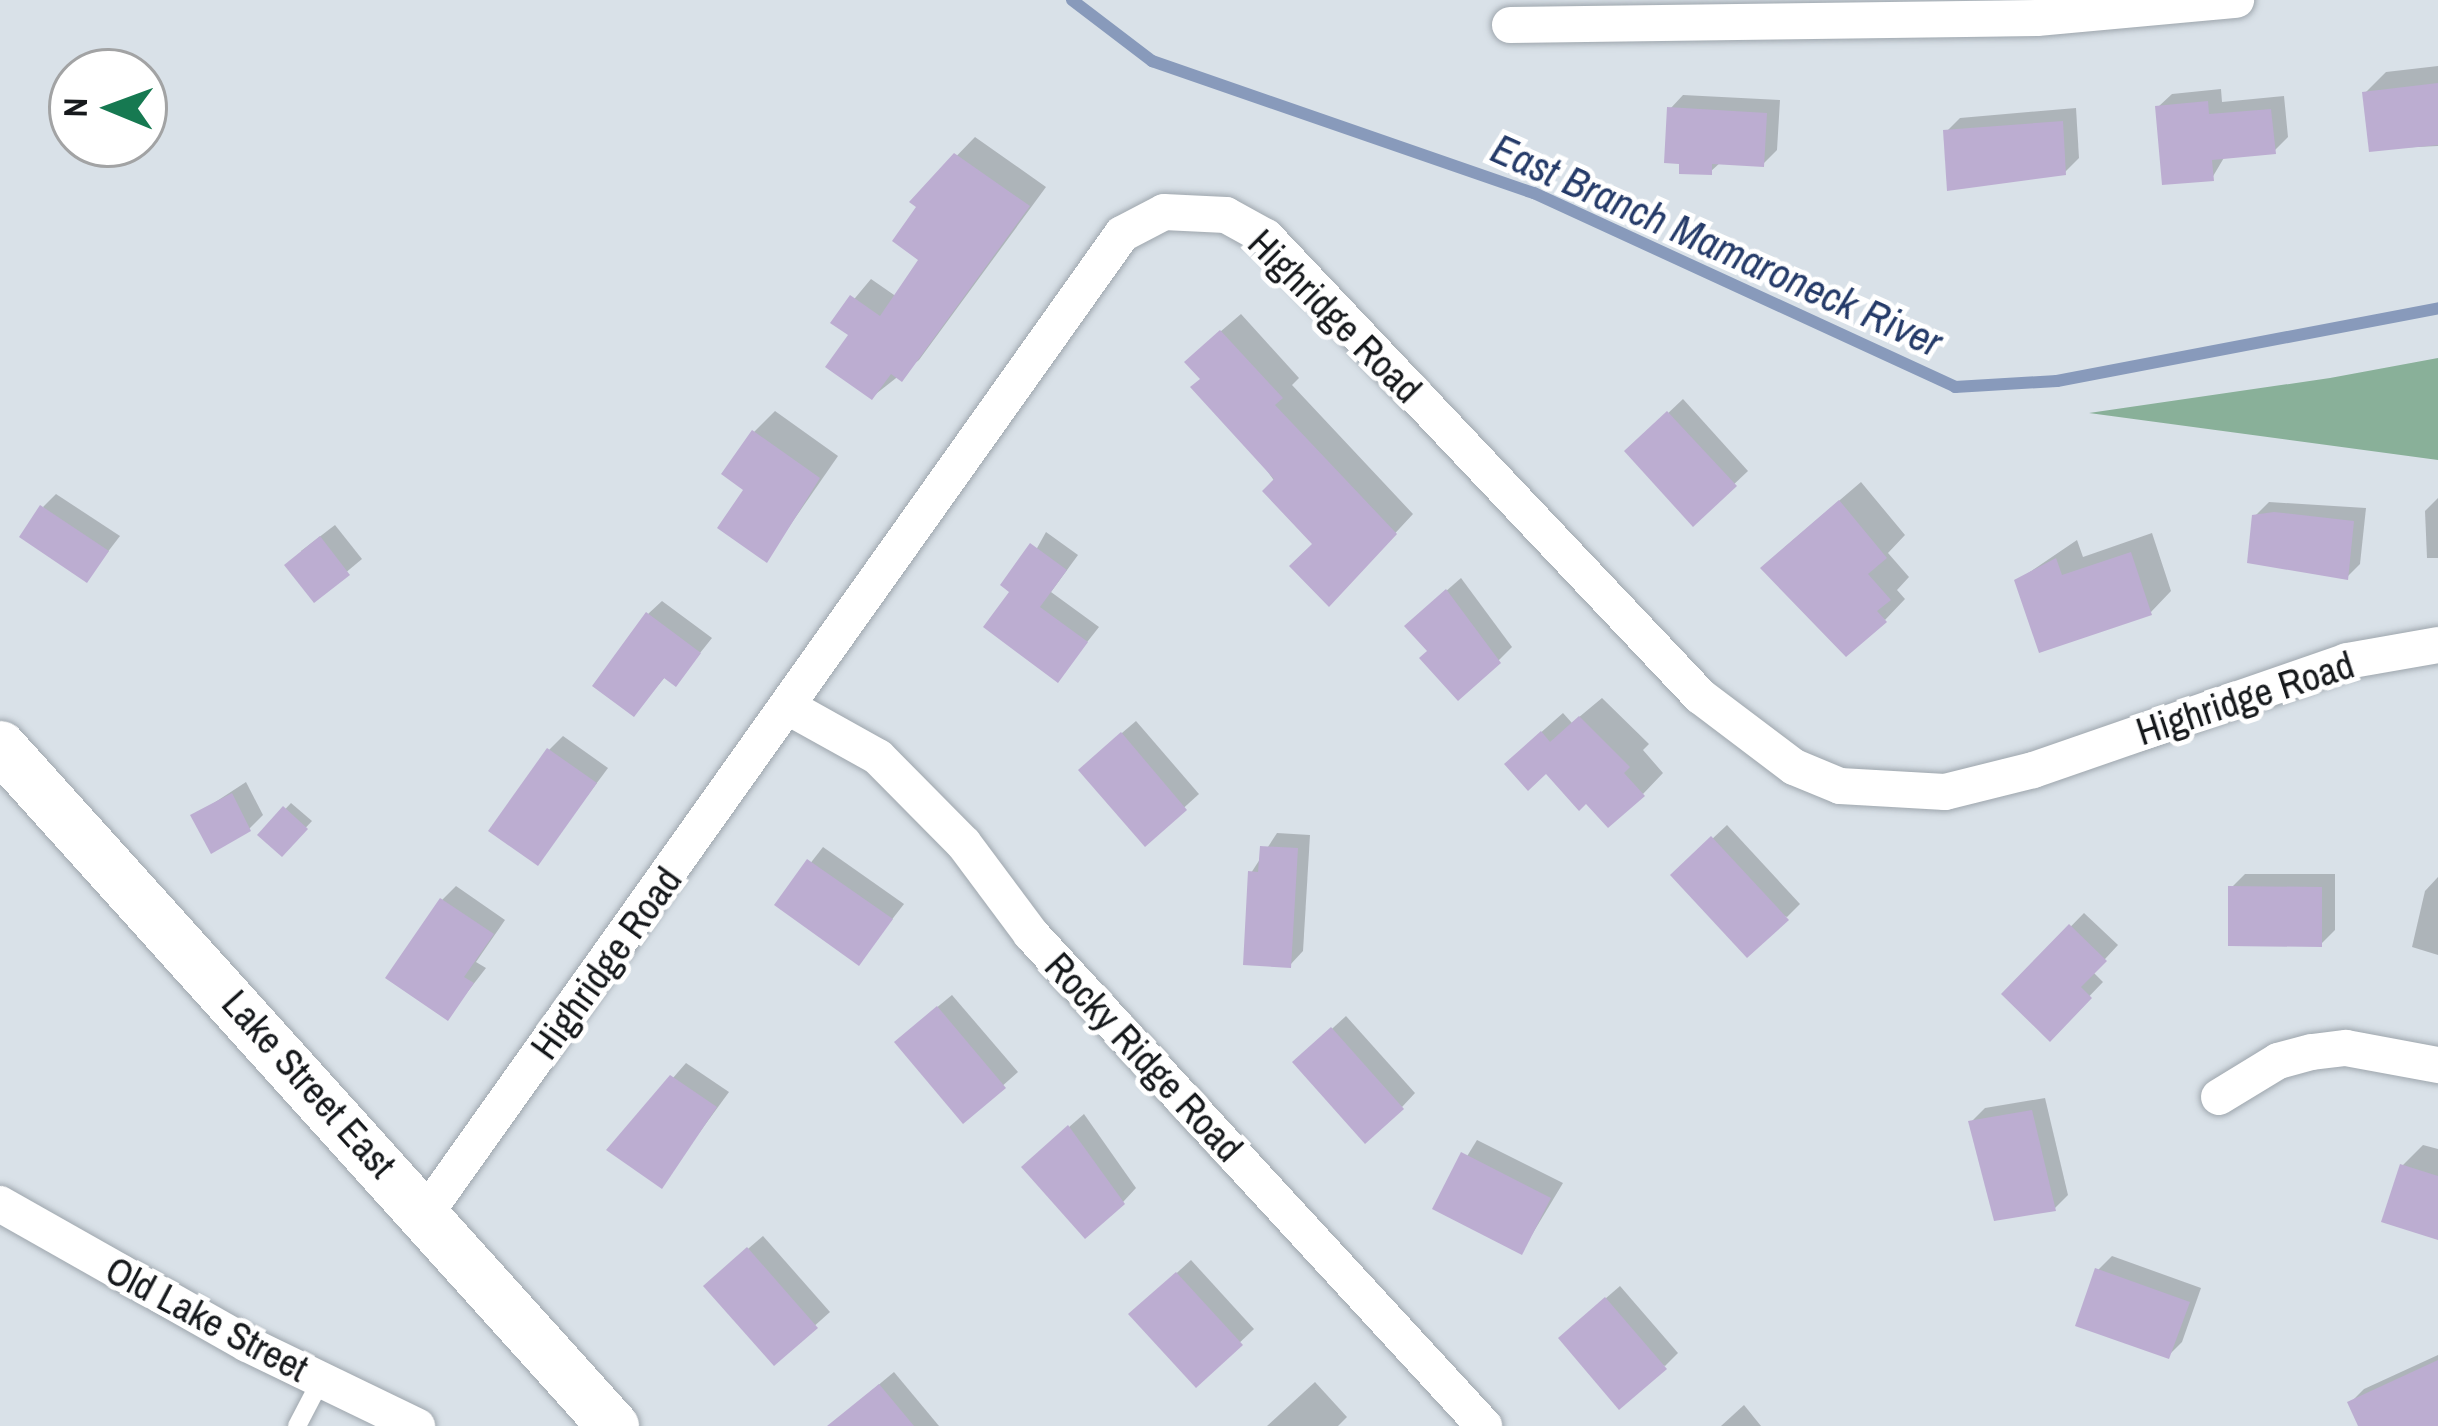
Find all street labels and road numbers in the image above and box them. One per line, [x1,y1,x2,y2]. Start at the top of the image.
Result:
street label: Highridge Road [1239,220,1431,412]
street label: Highridge Road [2130,641,2360,755]
street label: Highridge Road [521,858,691,1068]
street label: Rocky Ridge Road [1035,943,1253,1171]
street label: Lake Street East [213,980,405,1188]
street label: Old Lake Street [98,1246,316,1392]

